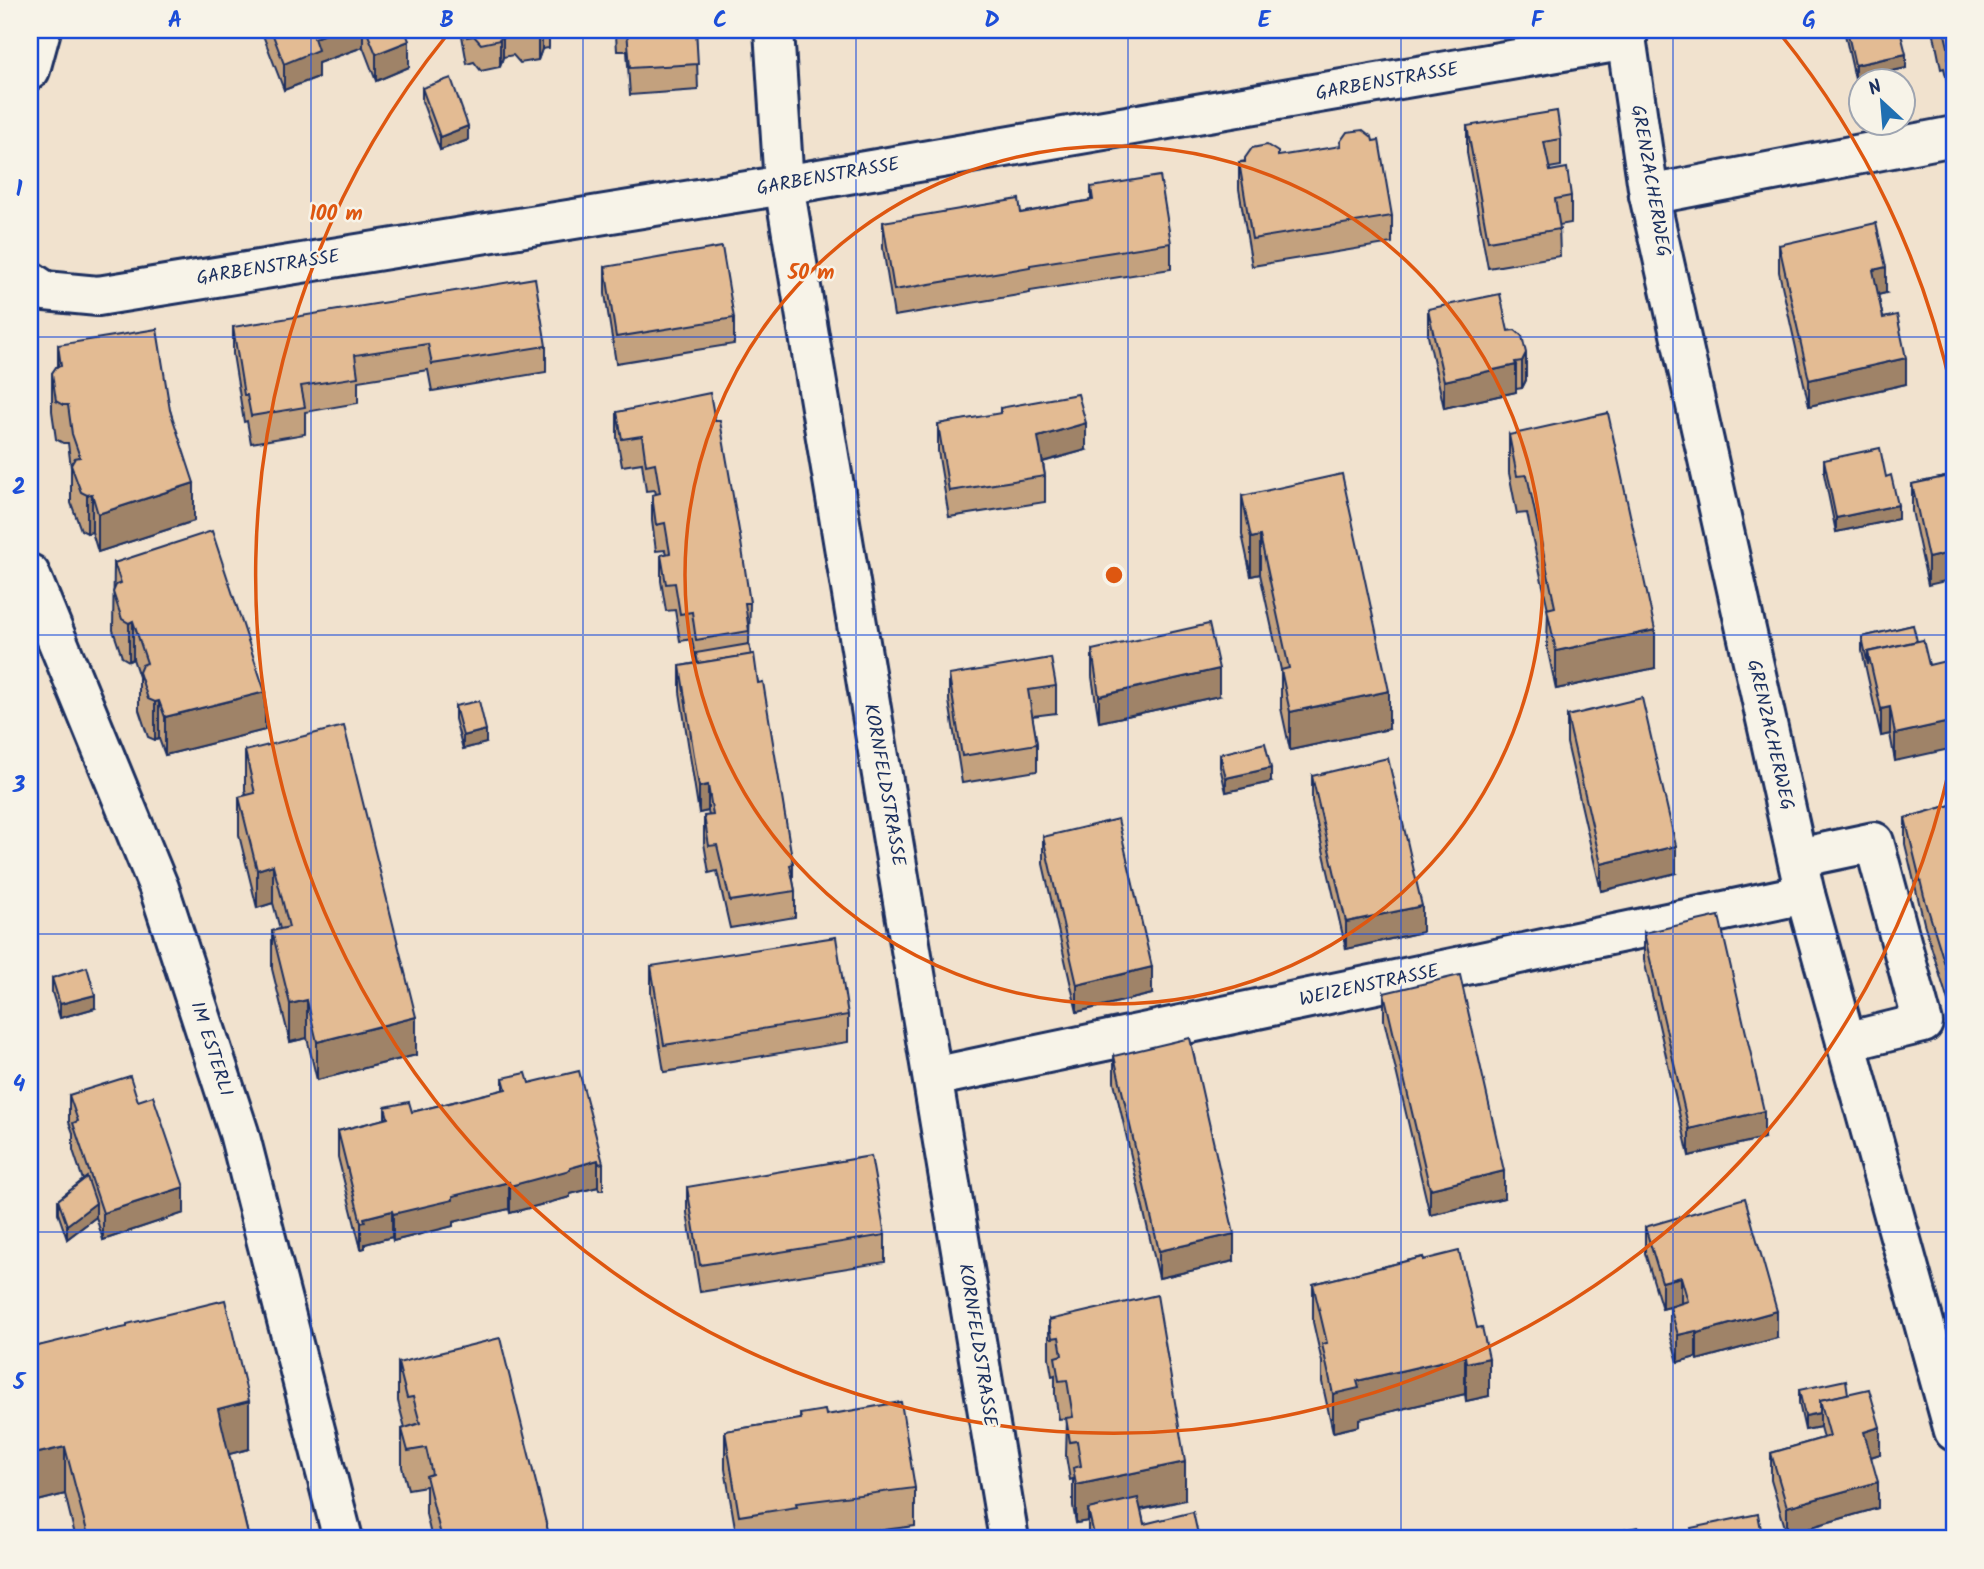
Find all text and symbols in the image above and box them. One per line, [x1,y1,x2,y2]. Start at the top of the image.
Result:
text: A [168,3,182,39]
text: B [440,3,454,39]
text: C [713,3,727,39]
text: D [984,3,1000,39]
text: E [1258,3,1272,39]
text: F [1531,3,1545,39]
text: G [1802,3,1816,39]
street label: GARBENSTRASSE [1313,55,1462,109]
north arrow [1848,66,1918,136]
text: N [1863,72,1887,105]
street label: GRENZACHERWEG [1622,103,1678,259]
street label: GARBENSTRASSE [754,150,903,204]
text: 1 [16,172,23,208]
text: 100 m [309,198,363,231]
street label: GARBENSTRASSE [194,242,343,294]
text: 50 m [787,257,834,290]
text: 2 [12,470,26,506]
centre of rings [1102,563,1126,587]
street label: GRENZACHERWEG [1738,657,1802,813]
street label: KORNFELDSTRASSE [855,701,913,870]
text: 3 [12,768,26,804]
street label: WEIZENSTRASSE [1297,956,1442,1015]
street label: IM ESTERLI [182,998,240,1100]
text: 4 [13,1067,26,1103]
street label: KORNFELDSTRASSE [949,1261,1005,1430]
text: 5 [12,1365,27,1401]

